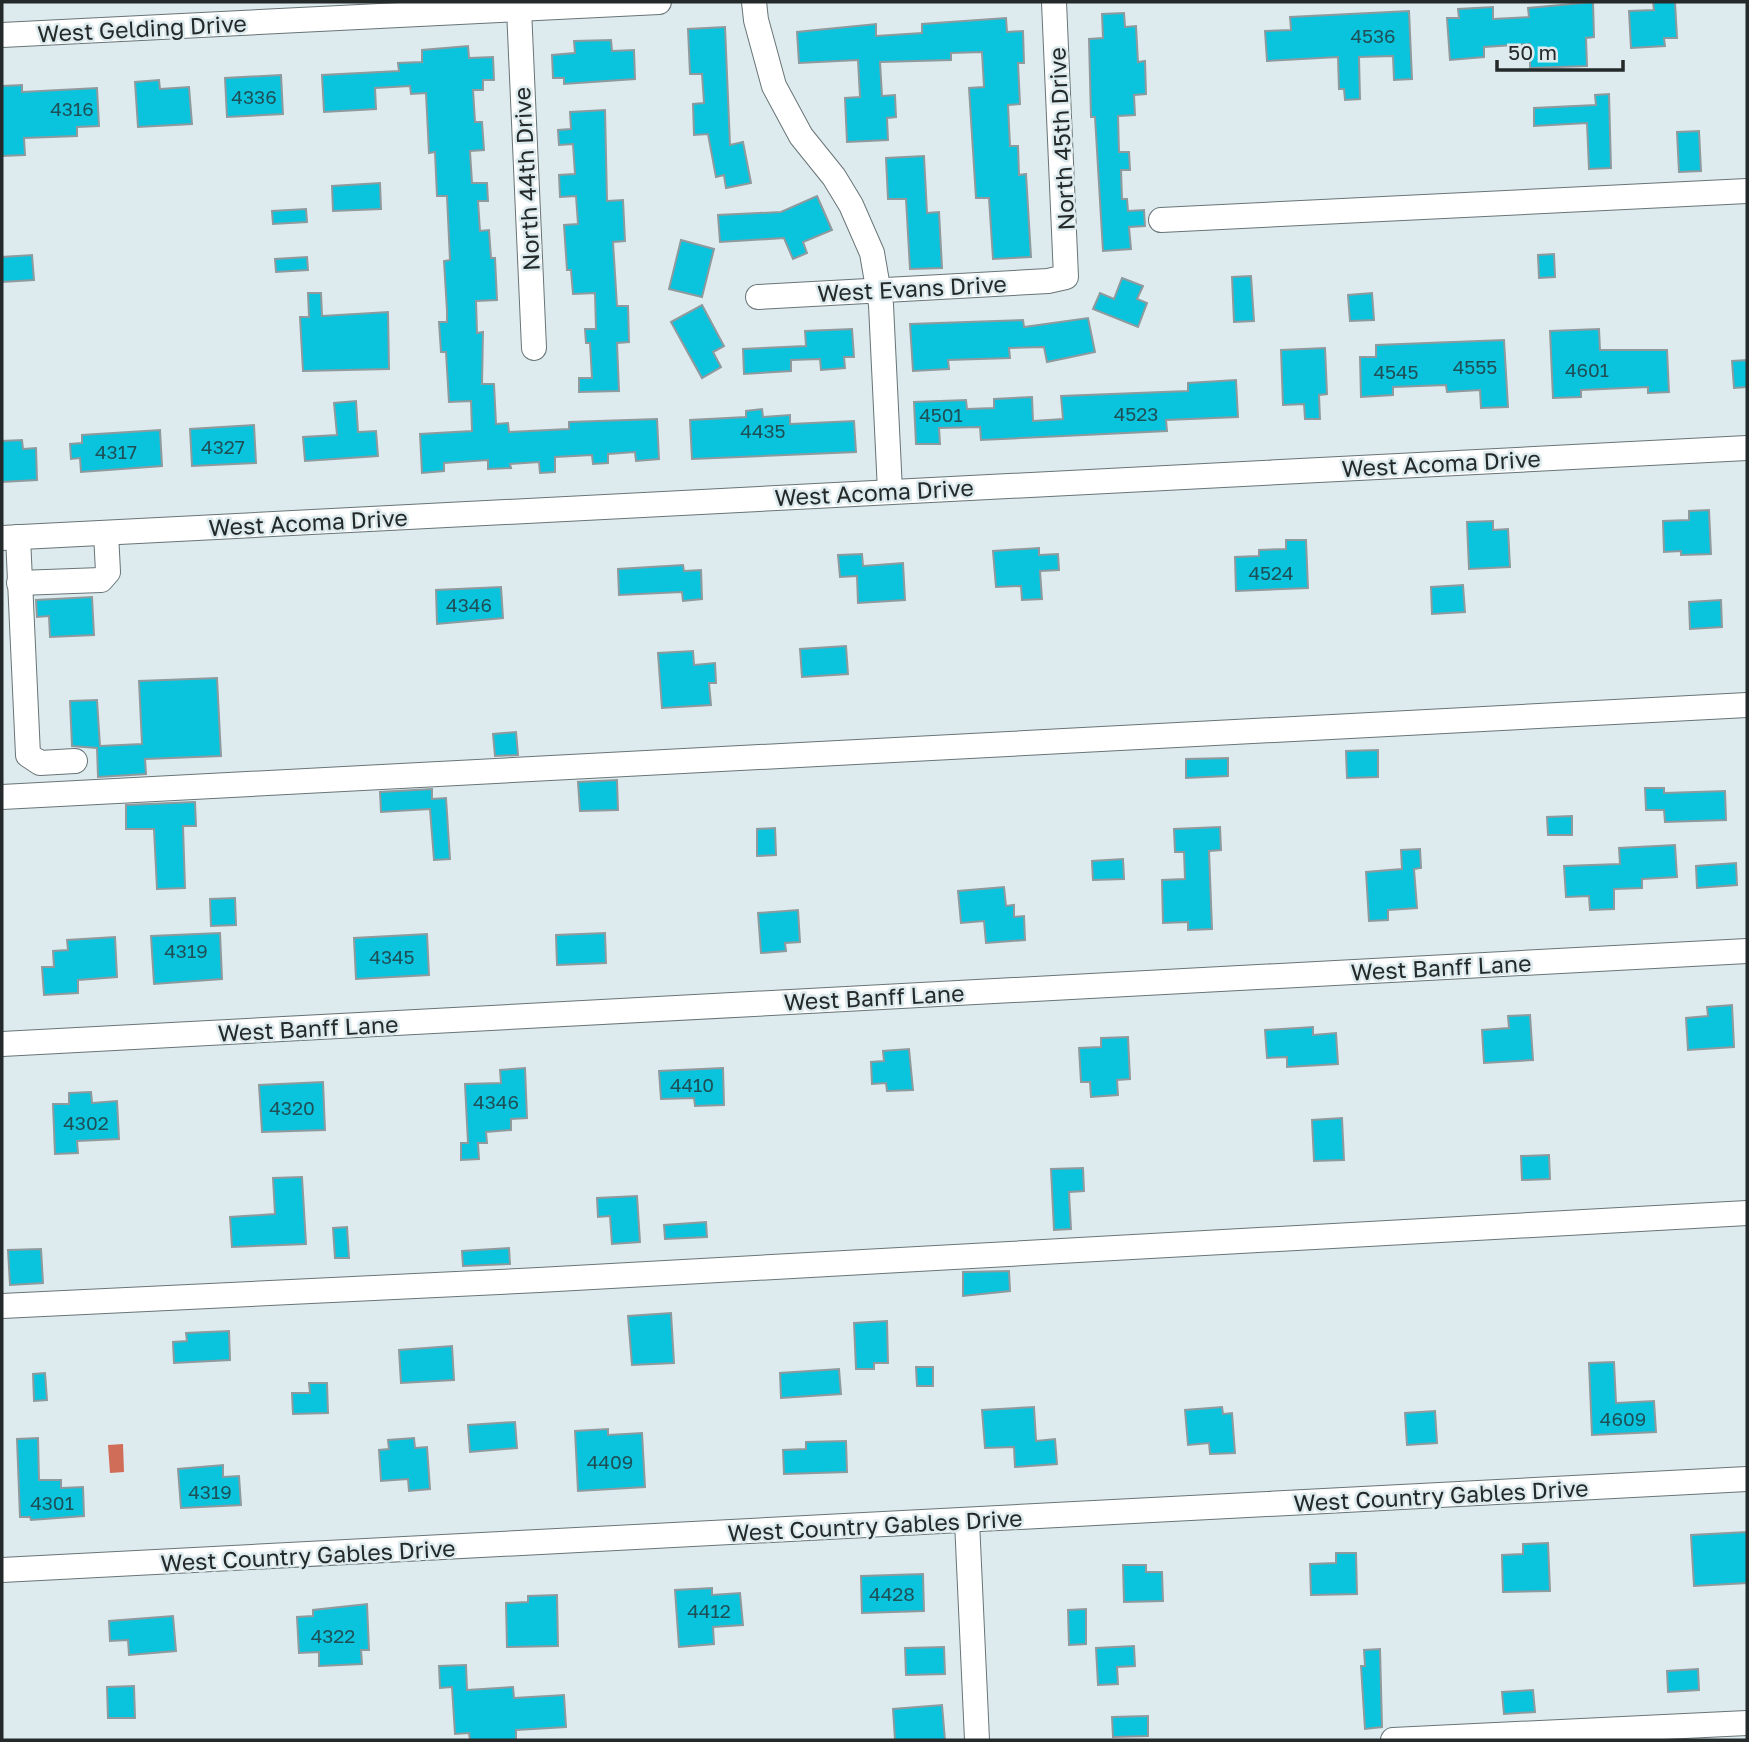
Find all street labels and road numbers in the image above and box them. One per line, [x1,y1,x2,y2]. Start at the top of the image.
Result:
street label: West Gelding Drive [37,9,247,47]
street label: North 45th Drive [1042,47,1080,231]
street label: North 44th Drive [507,86,545,272]
street label: West Evans Drive [817,269,1007,307]
street label: West Acoma Drive [1341,444,1541,482]
street label: West Acoma Drive [774,473,974,511]
street label: West Acoma Drive [208,503,408,541]
street label: West Banff Lane [1350,948,1532,986]
street label: West Banff Lane [783,978,965,1016]
street label: West Banff Lane [217,1009,399,1047]
street label: West Country Gables Drive [1293,1473,1589,1517]
street label: West Country Gables Drive [727,1503,1023,1547]
street label: West Country Gables Drive [160,1533,456,1577]

